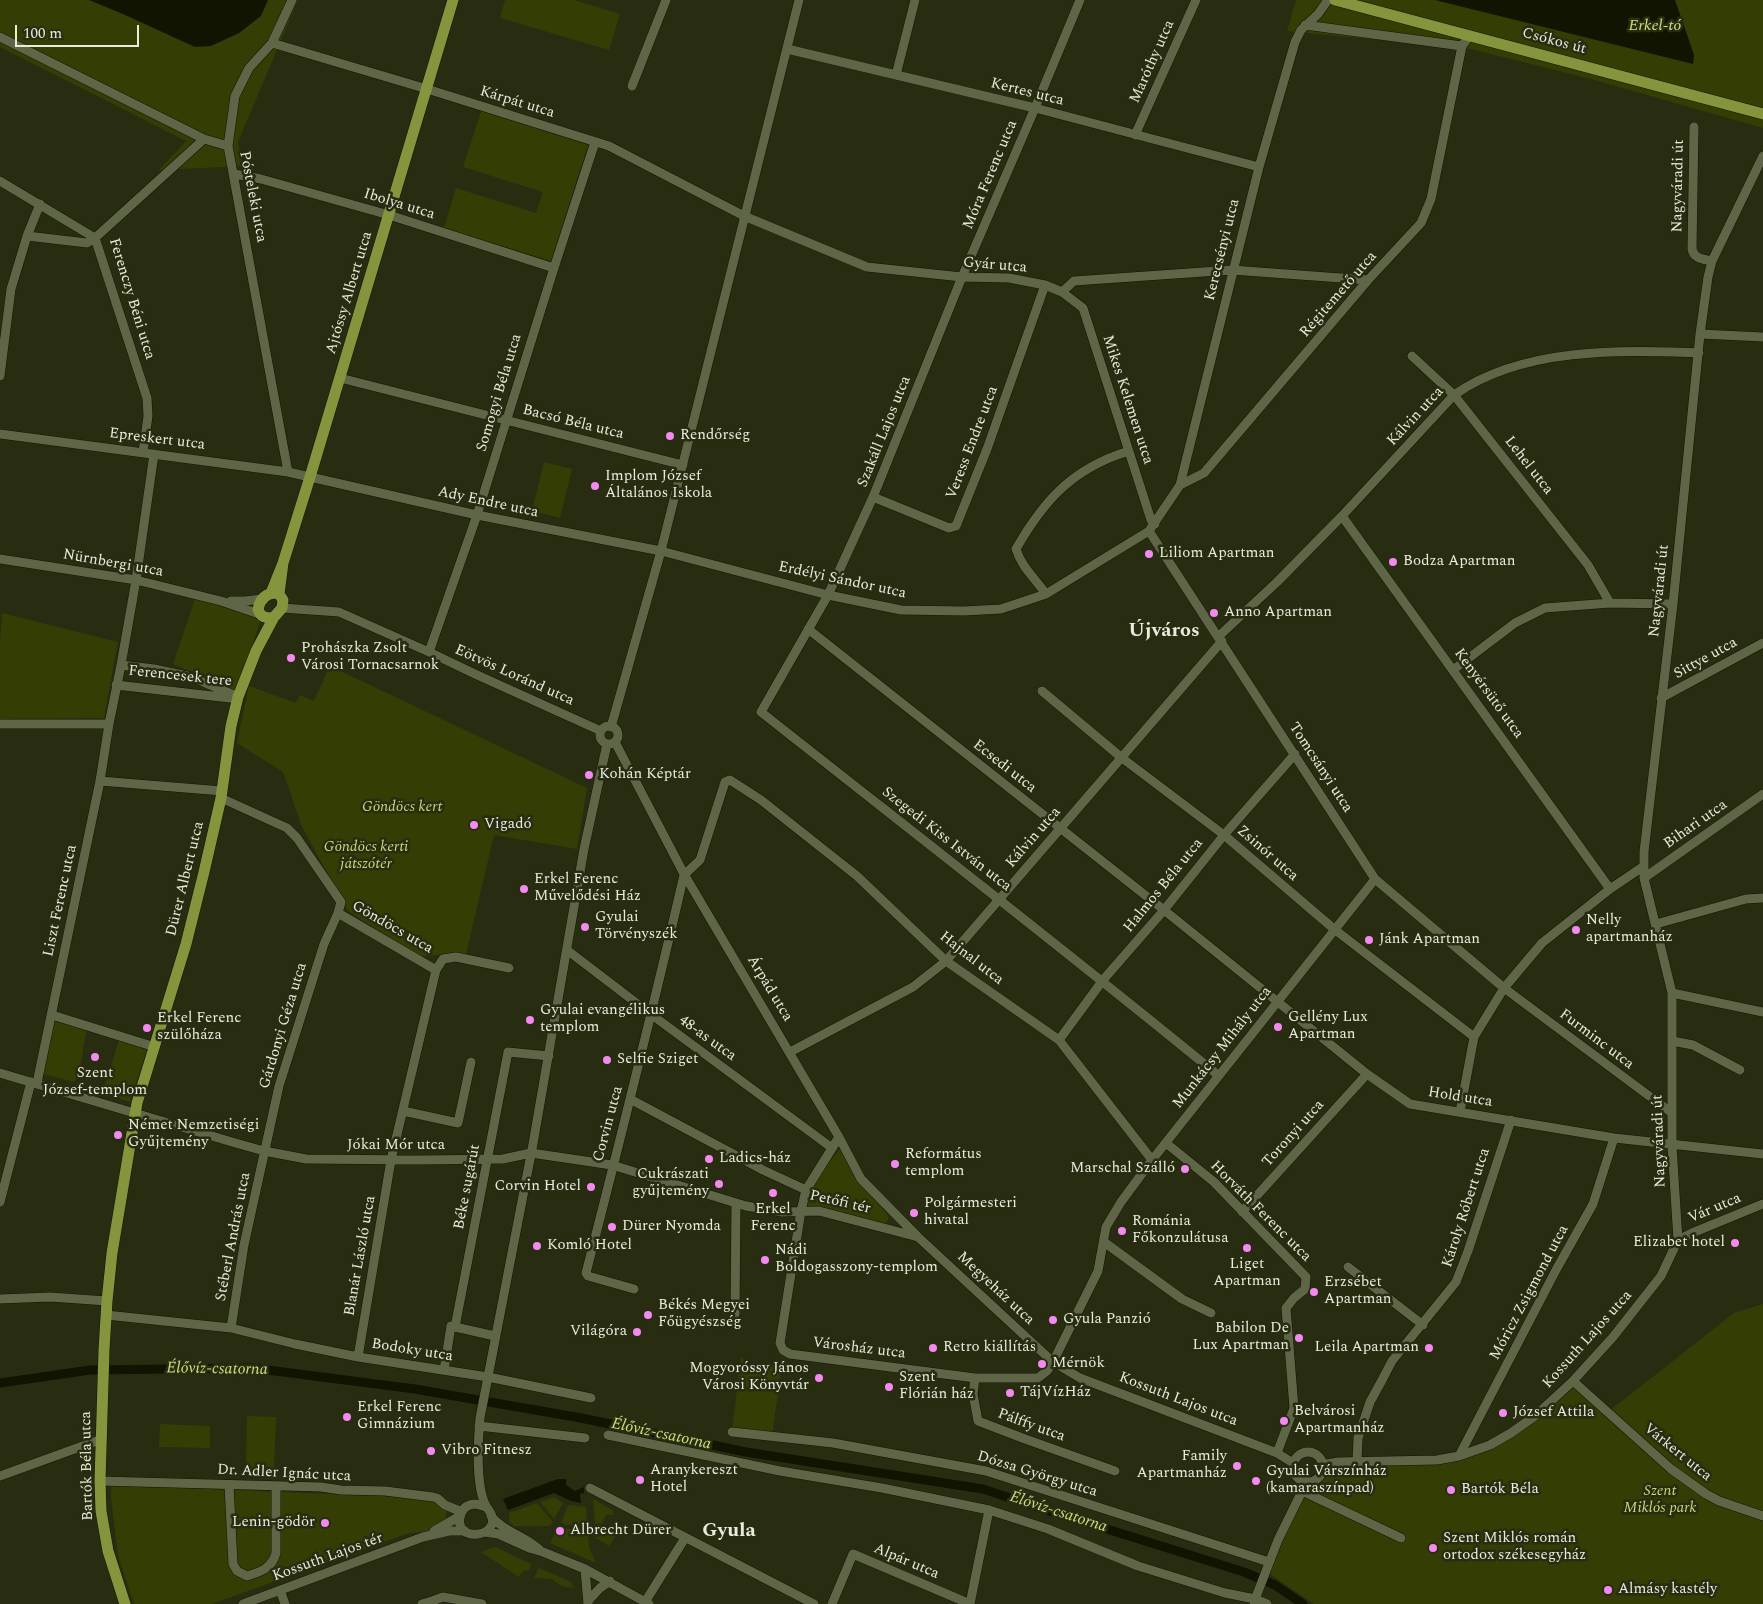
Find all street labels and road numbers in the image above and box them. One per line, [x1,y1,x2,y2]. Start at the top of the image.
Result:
street label: Maróthy utca [1127,18,1179,106]
street label: Csókos út [1520,25,1588,59]
street label: Kertes utca [989,75,1065,111]
street label: Kárpát utca [478,83,556,123]
street label: Móra Ferenc utca [960,118,1022,232]
street label: Nagyváradi út [1669,139,1689,233]
street label: Pósteleki utca [234,150,270,244]
street label: Ibolya utca [361,186,437,224]
street label: Kerecsényi utca [1202,197,1244,303]
street label: Ajtóssy Albert utca [323,229,377,357]
street label: Ferenczy Béni utca [104,236,158,362]
street label: Régitemető utca [1297,248,1381,342]
street label: Gyár utca [962,254,1028,278]
street label: Somogyi Béla utca [474,332,526,454]
street label: Mikes Kelemen utca [1098,333,1156,467]
street label: Szakáll Lajos utca [854,374,916,490]
street label: Veress Endre utca [943,384,1003,502]
street label: Kálvin utca [1384,384,1448,450]
street label: Bacsó Béla utca [520,402,626,444]
street label: Epreskert utca [108,425,206,455]
street label: Lehel utca [1500,433,1556,499]
street label: Ady Endre utca [436,484,540,522]
street label: Nagyváradi út [1646,544,1674,638]
street label: Nürnbergi utca [61,546,165,582]
street label: Erdélyi Sándor utca [776,559,908,603]
street label: Sittye utca [1671,634,1741,684]
street label: Eötvös Loránd utca [451,642,577,710]
street label: Kenyérsütő utca [1449,645,1527,743]
street label: Ferencesek tere [127,663,233,691]
street label: Tomcsányi utca [1284,720,1356,816]
street label: Ecsedi utca [969,737,1039,797]
street label: Szegedi Kiss István utca [878,784,1014,896]
street label: Bihari utca [1661,797,1731,853]
street label: Kálvin utca [1003,804,1065,872]
street label: Dürer Albert utca [163,820,209,938]
street label: Zsinór utca [1233,822,1301,886]
street label: Halmos Béla utca [1120,835,1208,937]
street label: Liszt Ferenc utca [40,843,82,959]
street label: Göndöcs utca [348,898,436,958]
street label: Hajnal utca [935,928,1007,990]
street label: Árpád utca [742,953,796,1025]
street label: Gárdonyi Géza utca [256,961,312,1091]
street label: Munkácsy Mihály utca [1170,983,1276,1113]
street label: Furminc utca [1555,1006,1637,1074]
street label: 48-as utca [675,1012,739,1066]
street label: Corvin utca [590,1084,628,1164]
street label: Hold utca [1426,1084,1494,1112]
street label: Nagyváradi út [1649,1094,1671,1188]
street label: Toronyi utca [1259,1097,1329,1171]
street label: Jókai Mór utca [347,1137,445,1155]
street label: Béke sugárút [451,1143,485,1231]
street label: Károly Róbert utca [1439,1146,1495,1270]
street label: Horváth Ferenc utca [1206,1158,1314,1266]
street label: Stéberl András utca [213,1171,255,1303]
street label: Petőfi tér [808,1187,872,1219]
street label: Vár utca [1686,1190,1744,1228]
street label: Blanár László utca [342,1194,380,1318]
street label: Móricz Zsigmond utca [1487,1222,1573,1364]
street label: Megyeház utca [953,1249,1037,1329]
street label: Kossuth Lajos utca [1539,1287,1637,1393]
street label: Városház utca [812,1334,906,1364]
street label: Bodoky utca [370,1336,454,1366]
street label: Kossuth Lajos utca [1116,1369,1240,1431]
street label: Pálffy utca [995,1406,1067,1446]
street label: Bartók Béla utca [78,1411,98,1521]
street label: Várkert utca [1639,1420,1715,1486]
street label: Dózsa György utca [975,1448,1099,1502]
street label: Dr. Adler Ignác utca [217,1462,351,1486]
street label: Kossuth Lajos tér [270,1530,386,1586]
street label: Alpár utca [871,1540,941,1584]

